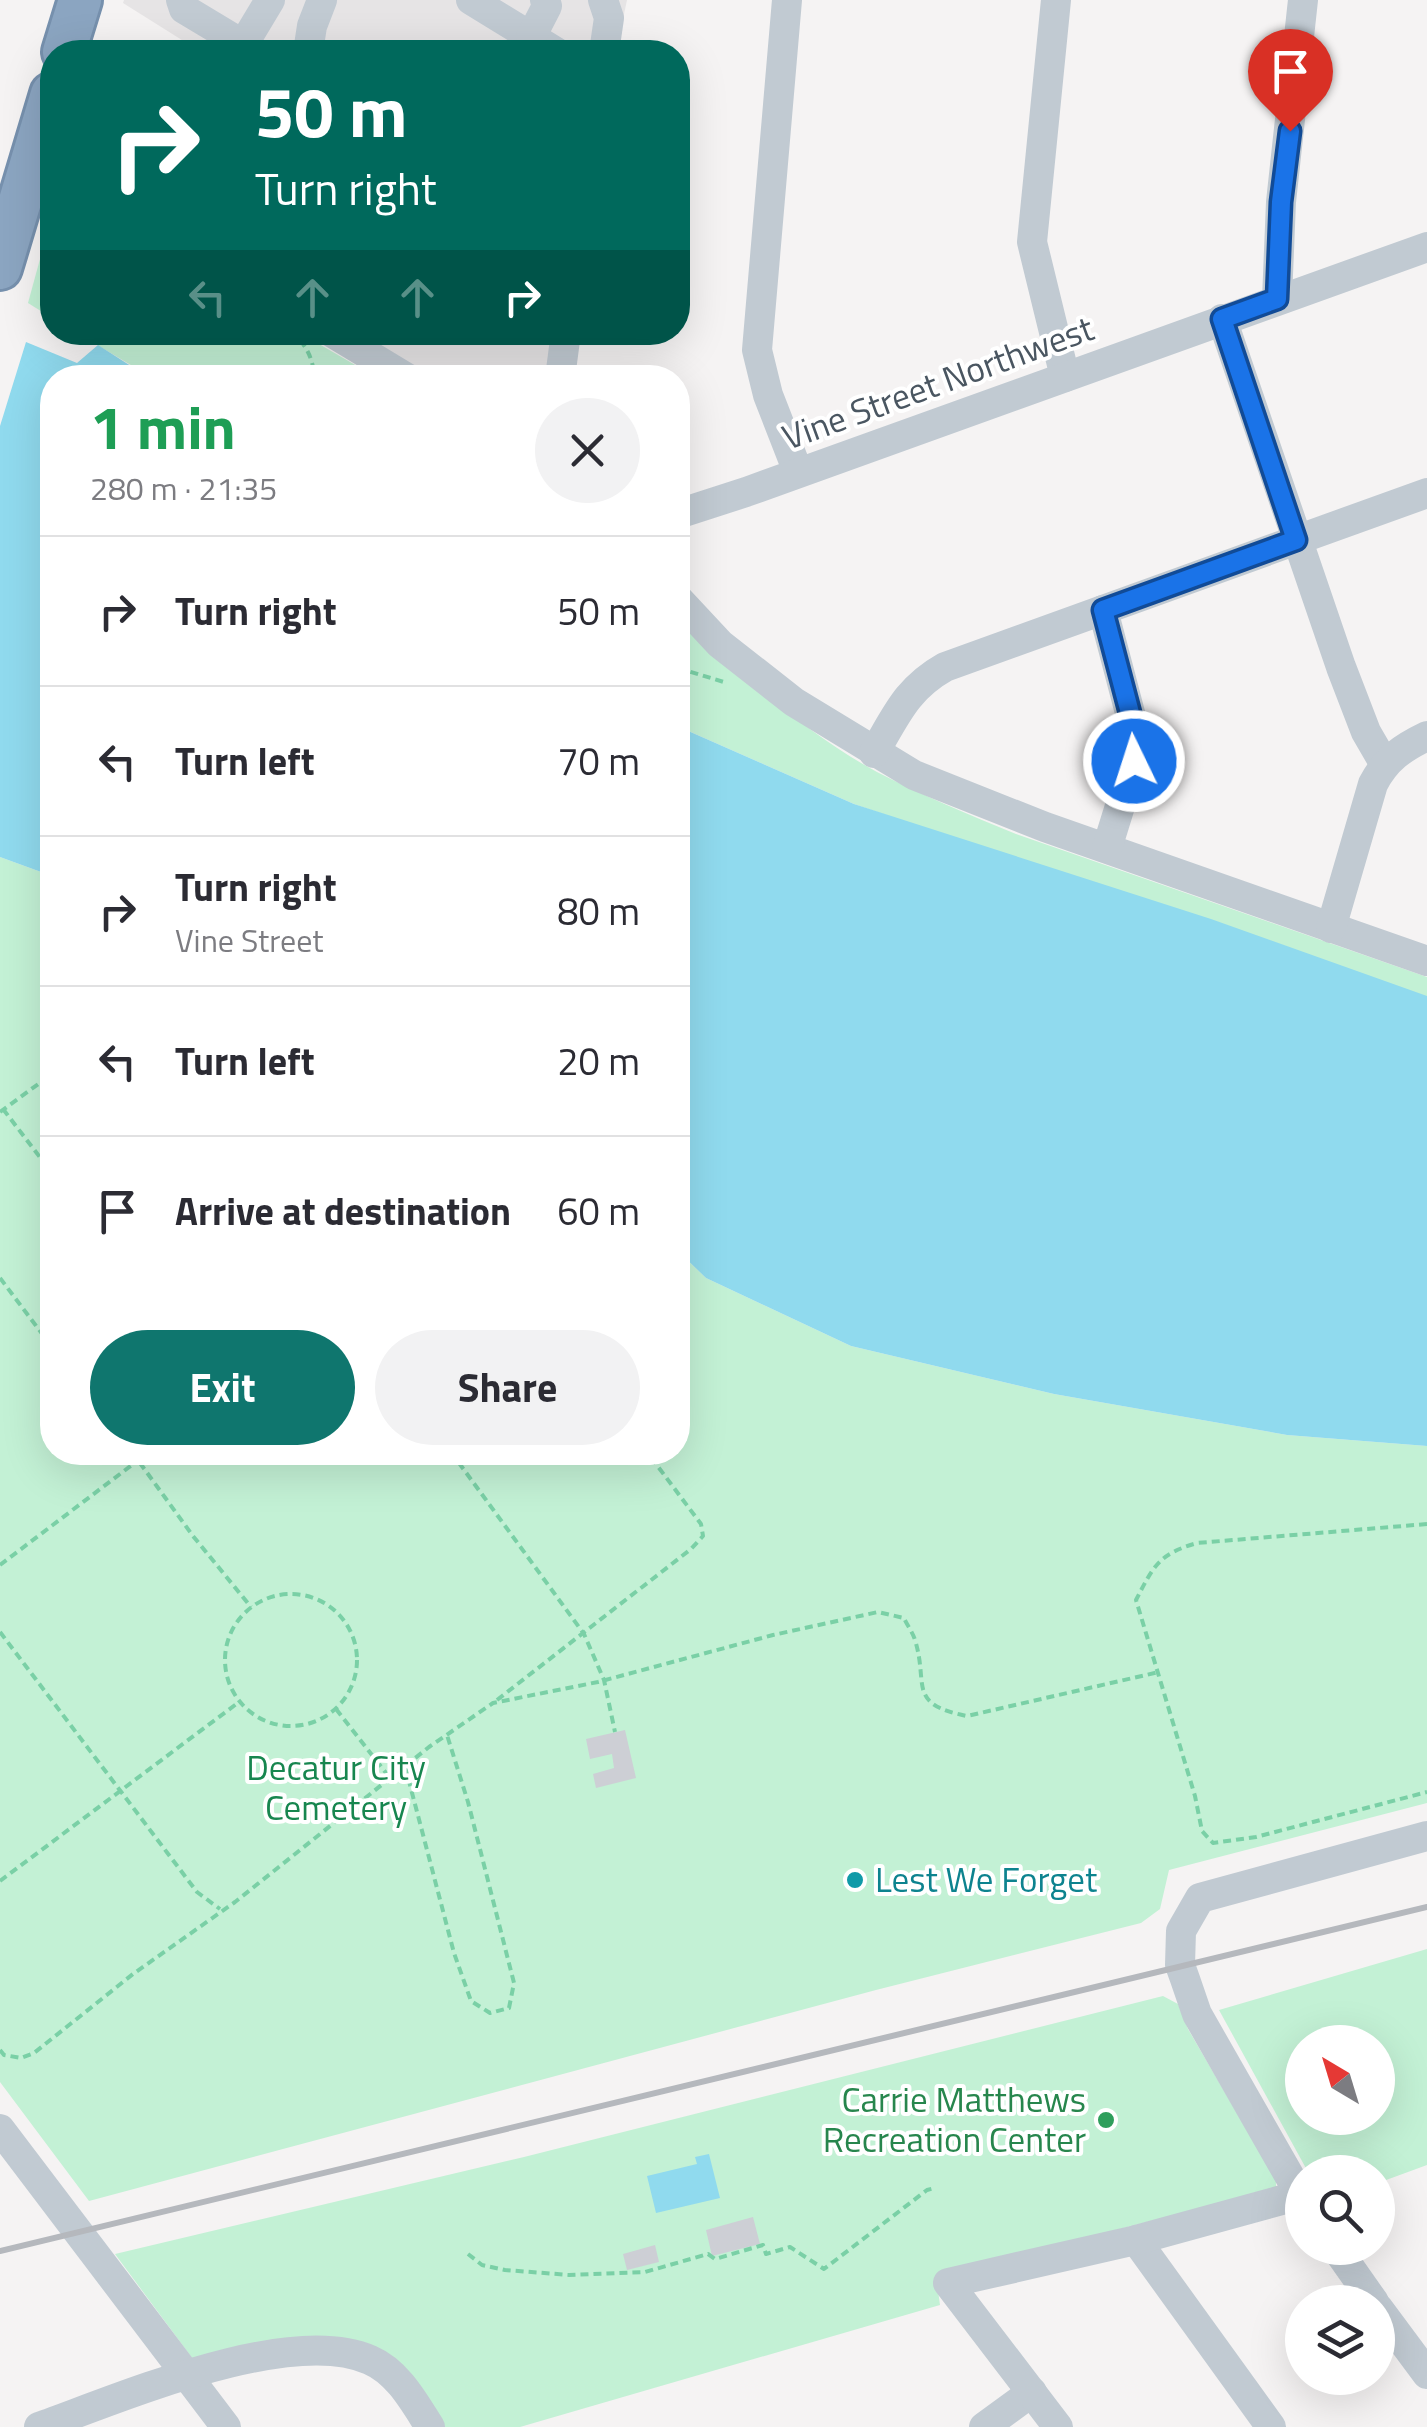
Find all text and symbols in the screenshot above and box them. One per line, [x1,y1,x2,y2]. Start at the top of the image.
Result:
pin [1248,29,1333,132]
icon: arrive [1263,44,1318,99]
text: 50 m [255,58,408,164]
icon: right [90,80,220,210]
text: Turn right [255,154,437,222]
icon: left [180,270,235,325]
icon: ahead [285,270,340,325]
icon: ahead [390,270,445,325]
icon: right [495,270,550,325]
street label: Vine Street Northwest [774,301,1101,463]
text: 1 min [90,381,236,472]
button: close [535,398,640,503]
text: 280 m · 21:35 [90,464,277,512]
text: Turn right [175,582,337,640]
text: 50 m [557,582,640,640]
icon: right [90,584,145,639]
position arrow [1082,709,1186,813]
text: Turn left [175,732,315,790]
text: 70 m [557,732,640,790]
icon: left [90,734,145,789]
text: Turn right [175,858,337,916]
text: 80 m [557,882,640,940]
icon: right [90,884,145,939]
text: Vine Street [175,916,324,964]
text: Turn left [175,1032,315,1090]
text: 20 m [557,1032,640,1090]
icon: left [90,1034,145,1089]
text: Arrive at destination [175,1182,511,1240]
text: 60 m [557,1182,640,1240]
icon: arrive [90,1184,145,1239]
button: Exit [90,1330,355,1445]
button: Share [375,1330,640,1445]
park label: Decatur City Cemetery [246,1740,426,1834]
place label: Lest We Forget [875,1852,1097,1906]
marker: Lest We Forget [844,1869,866,1891]
north arrow [1285,2025,1395,2135]
map controls [1285,2025,1395,2395]
place label: Carrie Matthews Recreation Center [823,2072,1086,2166]
marker: Carrie Matthews Recreation Center [1095,2109,1117,2131]
button: search [1285,2155,1395,2265]
button: layers [1285,2285,1395,2395]

